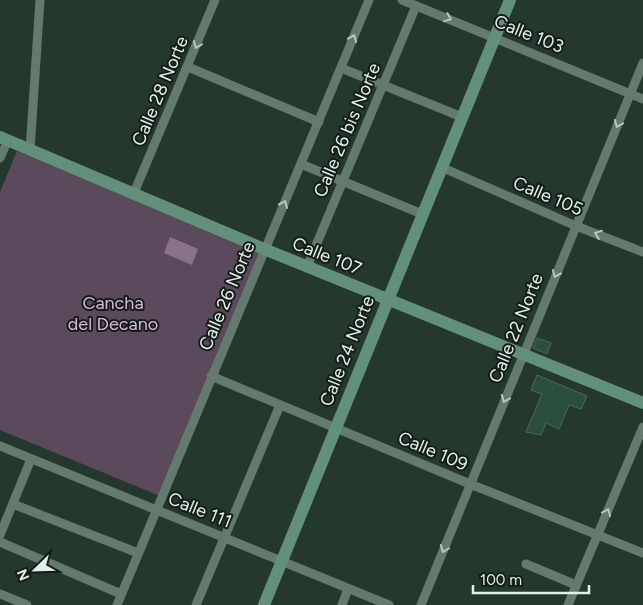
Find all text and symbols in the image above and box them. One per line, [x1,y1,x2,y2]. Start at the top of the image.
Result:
street label: Calle 103 [491,10,567,58]
one-way arrow [443,13,451,23]
street label: Calle 28 Norte [127,33,193,149]
one-way arrow [347,34,357,43]
one-way arrow [193,40,203,49]
street label: Calle 26 bis Norte [309,59,385,200]
one-way arrow [614,119,624,128]
street label: Calle 105 [510,171,586,221]
one-way arrow [277,200,288,209]
one-way arrow [594,230,602,240]
street label: Calle 107 [289,232,365,280]
street label: Calle 26 Norte [194,238,260,354]
one-way arrow [551,269,562,278]
street label: Calle 22 Norte [484,270,548,386]
park label: Cancha del Decano [68,292,158,335]
street label: Calle 24 Norte [315,292,379,409]
one-way arrow [500,394,511,403]
street label: Calle 109 [395,427,471,475]
street label: Calle 111 [165,487,235,533]
one-way arrow [600,508,611,517]
north arrow [10,545,60,595]
one-way arrow [439,545,449,553]
scale bar [473,562,589,594]
text: N [14,567,33,583]
text: 100 m [480,571,522,589]

